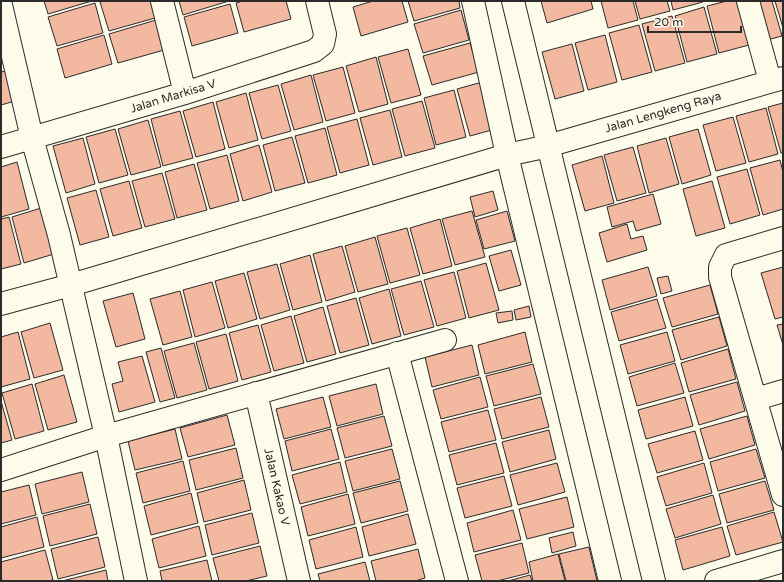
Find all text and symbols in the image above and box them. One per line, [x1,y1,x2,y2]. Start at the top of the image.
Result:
scale bar [648,8,741,34]
text: 20 m [654,15,683,29]
street label: Jalan Markisa V [128,76,218,116]
street label: Jalan Lengkeng Raya [603,89,723,135]
street label: Jalan Kakao V [261,447,293,528]

